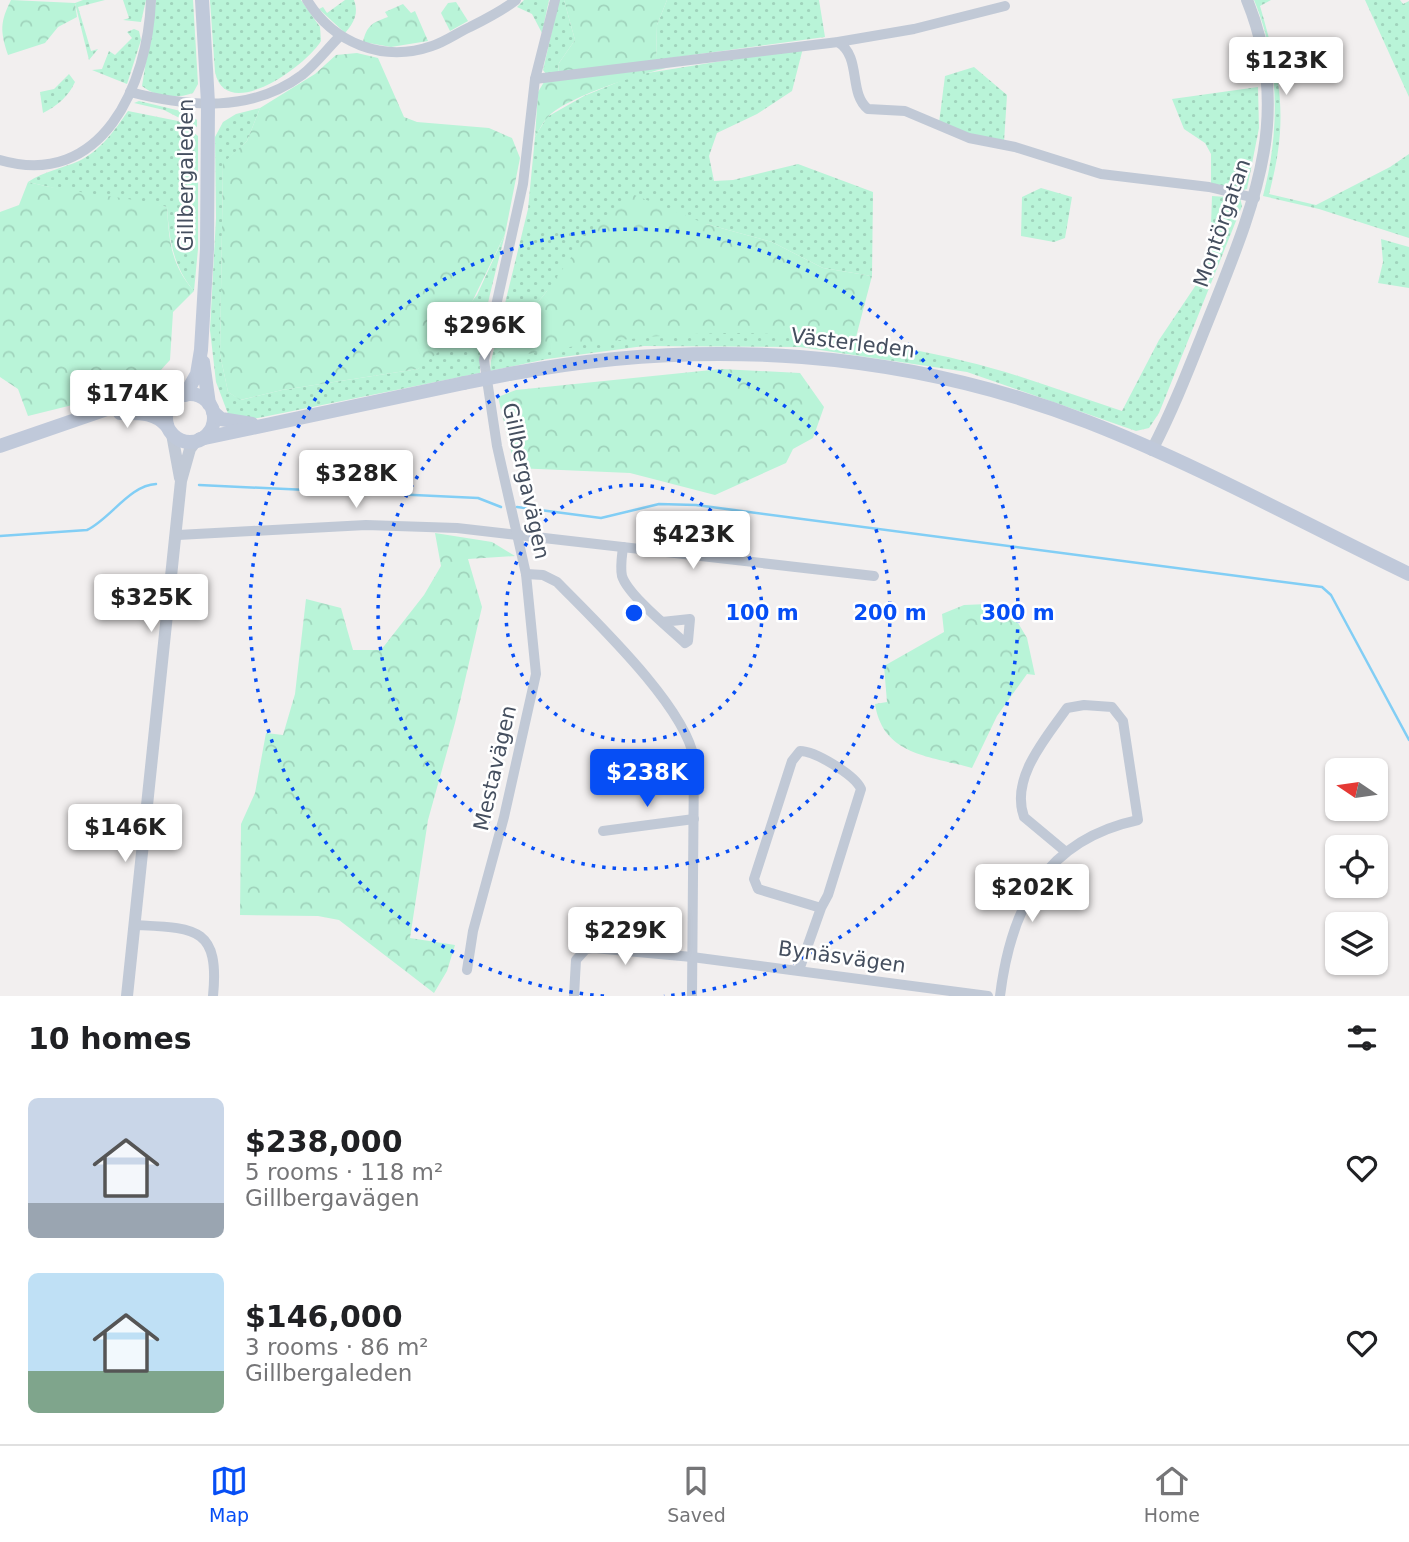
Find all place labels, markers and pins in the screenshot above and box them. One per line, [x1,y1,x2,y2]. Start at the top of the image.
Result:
pin: $123K [1237,38,1335,97]
pin: $296K [435,302,533,362]
pin: $174K [78,370,176,430]
pin: $328K [307,450,405,510]
pin: $423K [644,512,742,571]
pin: $325K [102,574,200,634]
centre of rings [622,601,646,625]
pin: $238K [598,750,696,809]
pin: $146K [76,804,174,864]
pin: $202K [983,864,1081,924]
pin: $229K [576,908,674,967]

